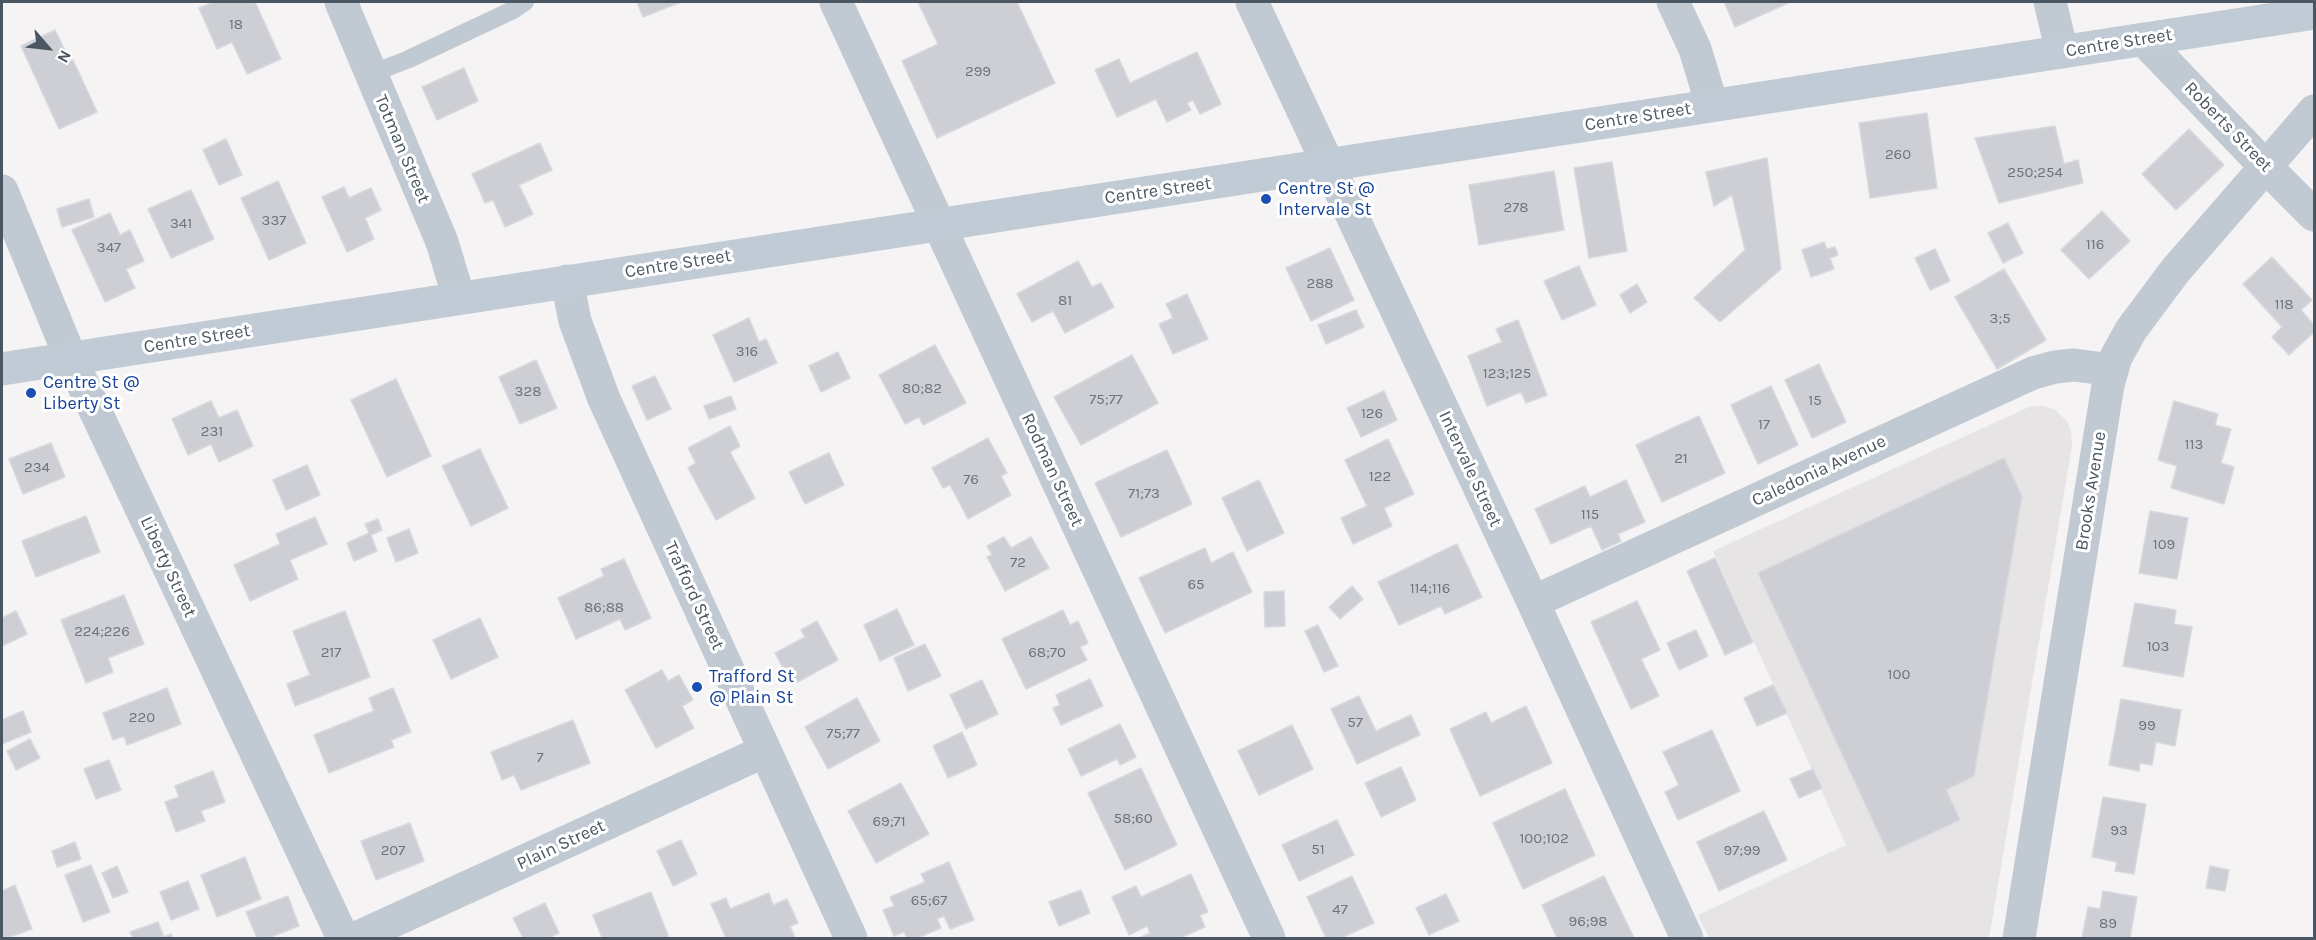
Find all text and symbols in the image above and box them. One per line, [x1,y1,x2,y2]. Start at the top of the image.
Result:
house number: 18 [229,16,243,34]
north arrow [18,18,78,78]
street label: Centre Street [2064,24,2174,62]
text: N [53,47,75,66]
house number: 299 [965,63,991,81]
street label: Roberts Street [2180,77,2276,177]
street label: Totman Street [369,92,435,206]
street label: Centre Street [1583,98,1693,136]
house number: 260 [1885,146,1911,164]
house number: 250;254 [2007,164,2063,182]
street label: Centre Street [1103,173,1213,209]
place label: Centre St @ Intervale St [1278,178,1375,220]
marker: Centre St @ Intervale St [1259,192,1273,206]
house number: 278 [1504,199,1528,217]
house number: 337 [262,212,286,230]
house number: 341 [170,215,192,233]
house number: 116 [2086,236,2104,254]
house number: 347 [97,239,121,257]
street label: Centre Street [623,245,733,283]
house number: 288 [1306,275,1334,293]
house number: 81 [1058,292,1072,310]
house number: 118 [2274,296,2294,314]
house number: 3;5 [1989,310,2011,328]
street label: Centre Street [142,320,252,358]
house number: 316 [736,343,758,361]
house number: 123;125 [1483,365,1531,383]
place label: Centre St @ Liberty St [43,372,140,415]
house number: 80;82 [902,380,942,398]
house number: 328 [515,383,541,401]
marker: Centre St @ Liberty St [24,386,38,400]
house number: 75;77 [1089,391,1123,409]
house number: 15 [1808,392,1822,410]
house number: 126 [1361,405,1383,423]
street label: Intervale Street [1434,408,1506,530]
street label: Rodman Street [1016,410,1088,530]
house number: 17 [1758,416,1770,434]
house number: 231 [201,423,223,441]
street label: Caledonia Avenue [1749,430,1889,512]
street label: Brooks Avenue [2071,430,2111,552]
house number: 113 [2185,436,2203,454]
house number: 21 [1674,450,1688,468]
house number: 234 [24,459,50,477]
house number: 122 [1369,468,1391,486]
house number: 76 [963,471,979,489]
house number: 71;73 [1128,485,1160,503]
house number: 115 [1581,506,1599,524]
street label: Liberty Street [135,513,201,621]
house number: 109 [2153,536,2175,554]
street label: Trafford Street [659,538,729,654]
house number: 72 [1010,554,1026,572]
house number: 65 [1187,576,1205,594]
house number: 114;116 [1410,580,1450,598]
house number: 86;88 [584,599,624,617]
house number: 224;226 [74,623,130,641]
house number: 103 [2147,638,2169,656]
house number: 217 [321,644,341,662]
house number: 68;70 [1028,644,1066,662]
place label: Trafford St @ Plain St [709,666,794,708]
house number: 100 [1888,666,1910,684]
marker: Trafford St @ Plain St [690,680,704,694]
house number: 220 [129,709,155,727]
house number: 57 [1347,714,1363,732]
house number: 99 [2138,717,2156,735]
house number: 75;77 [826,725,860,743]
house number: 7 [536,749,544,767]
house number: 58;60 [1113,810,1153,828]
house number: 69;71 [872,813,906,831]
street label: Plain Street [513,815,609,875]
house number: 93 [2110,822,2128,840]
house number: 100;102 [1519,830,1569,848]
house number: 51 [1311,841,1325,859]
house number: 207 [381,842,405,860]
house number: 97;99 [1723,842,1761,860]
house number: 65;67 [911,892,947,910]
house number: 47 [1332,901,1348,919]
house number: 96;98 [1568,913,1608,931]
house number: 89 [2099,915,2117,933]

